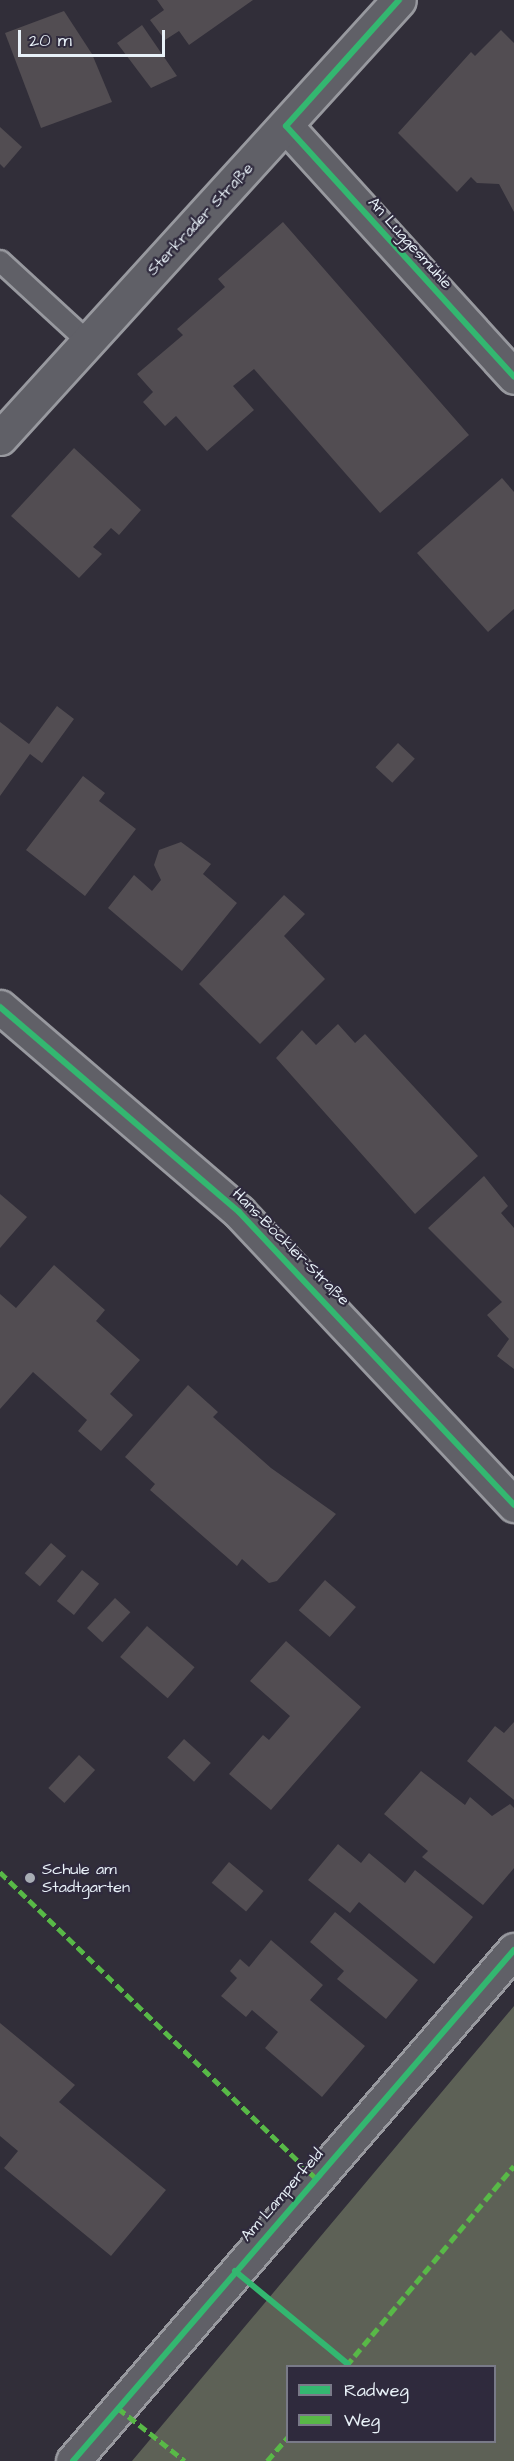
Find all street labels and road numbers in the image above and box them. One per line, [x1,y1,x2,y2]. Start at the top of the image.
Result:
street label: Sterkrader Straße [143,159,257,279]
street label: An Luggesmühle [364,193,456,293]
street label: Hans-Böckler-Straße [228,1184,354,1310]
street label: Am Lamperfeld [237,2145,327,2245]

